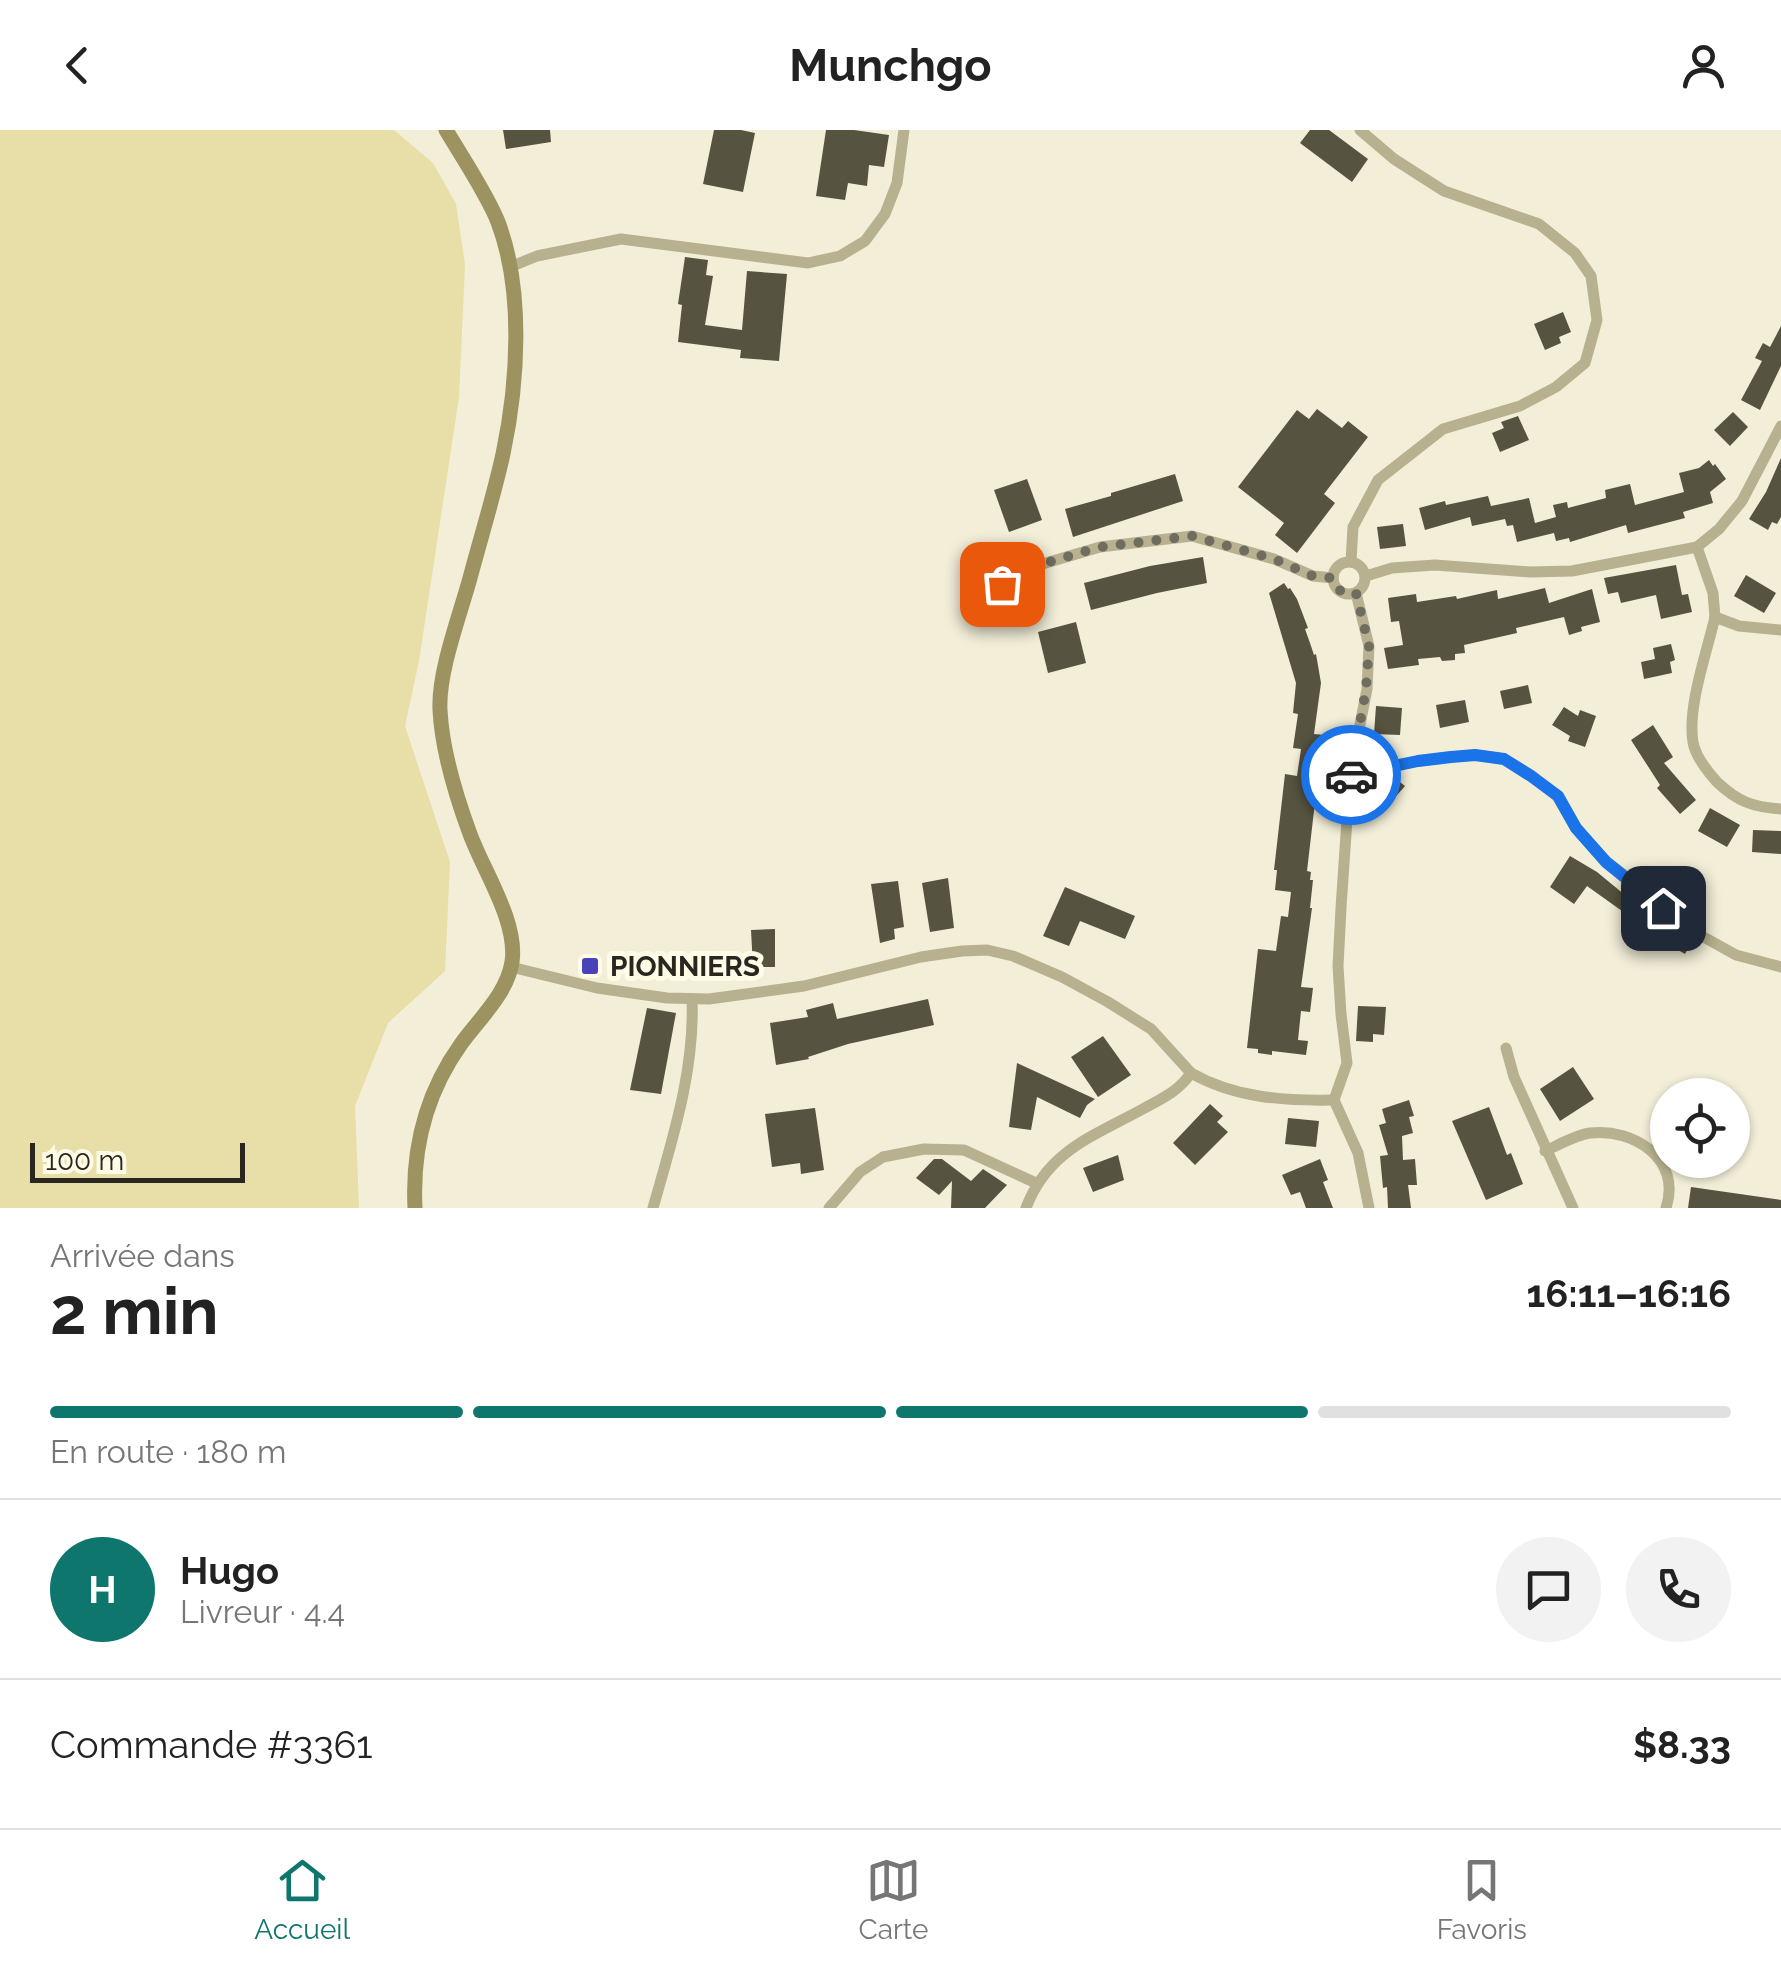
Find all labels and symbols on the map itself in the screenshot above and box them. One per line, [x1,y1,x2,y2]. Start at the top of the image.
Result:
pin [960,542,1045,627]
courier [1301,725,1401,825]
pin [1621,866,1706,951]
place label: PIONNIERS [610,950,760,983]
marker: PIONNIERS [579,955,601,977]
scale bar [30,1138,245,1182]

